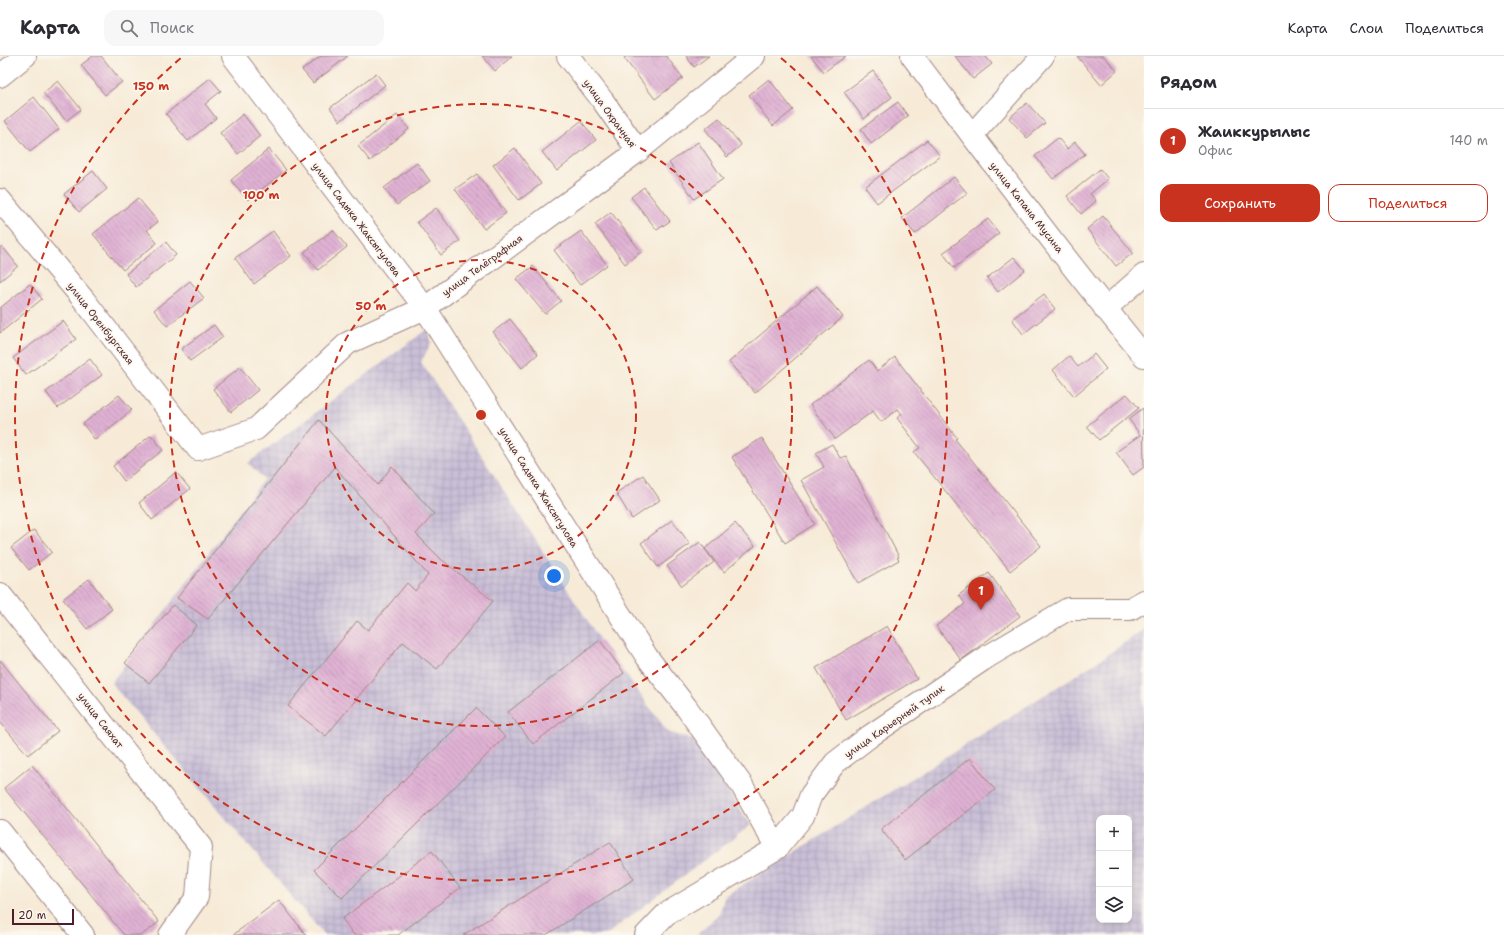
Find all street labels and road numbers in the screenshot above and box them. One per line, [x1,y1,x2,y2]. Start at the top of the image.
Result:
street label: улица Охранная [580,77,639,150]
street label: улица Капана Мусина [987,159,1067,256]
street label: улица Садыка Жаксыгулова [309,160,404,280]
street label: улица Телеграфная [439,232,525,299]
street label: улица Оренбургская [64,279,137,367]
street label: улица Садыка Жаксыгулова [496,425,581,551]
street label: улица Карьерный тупик [842,681,947,761]
street label: улица Саяхат [75,690,127,752]

